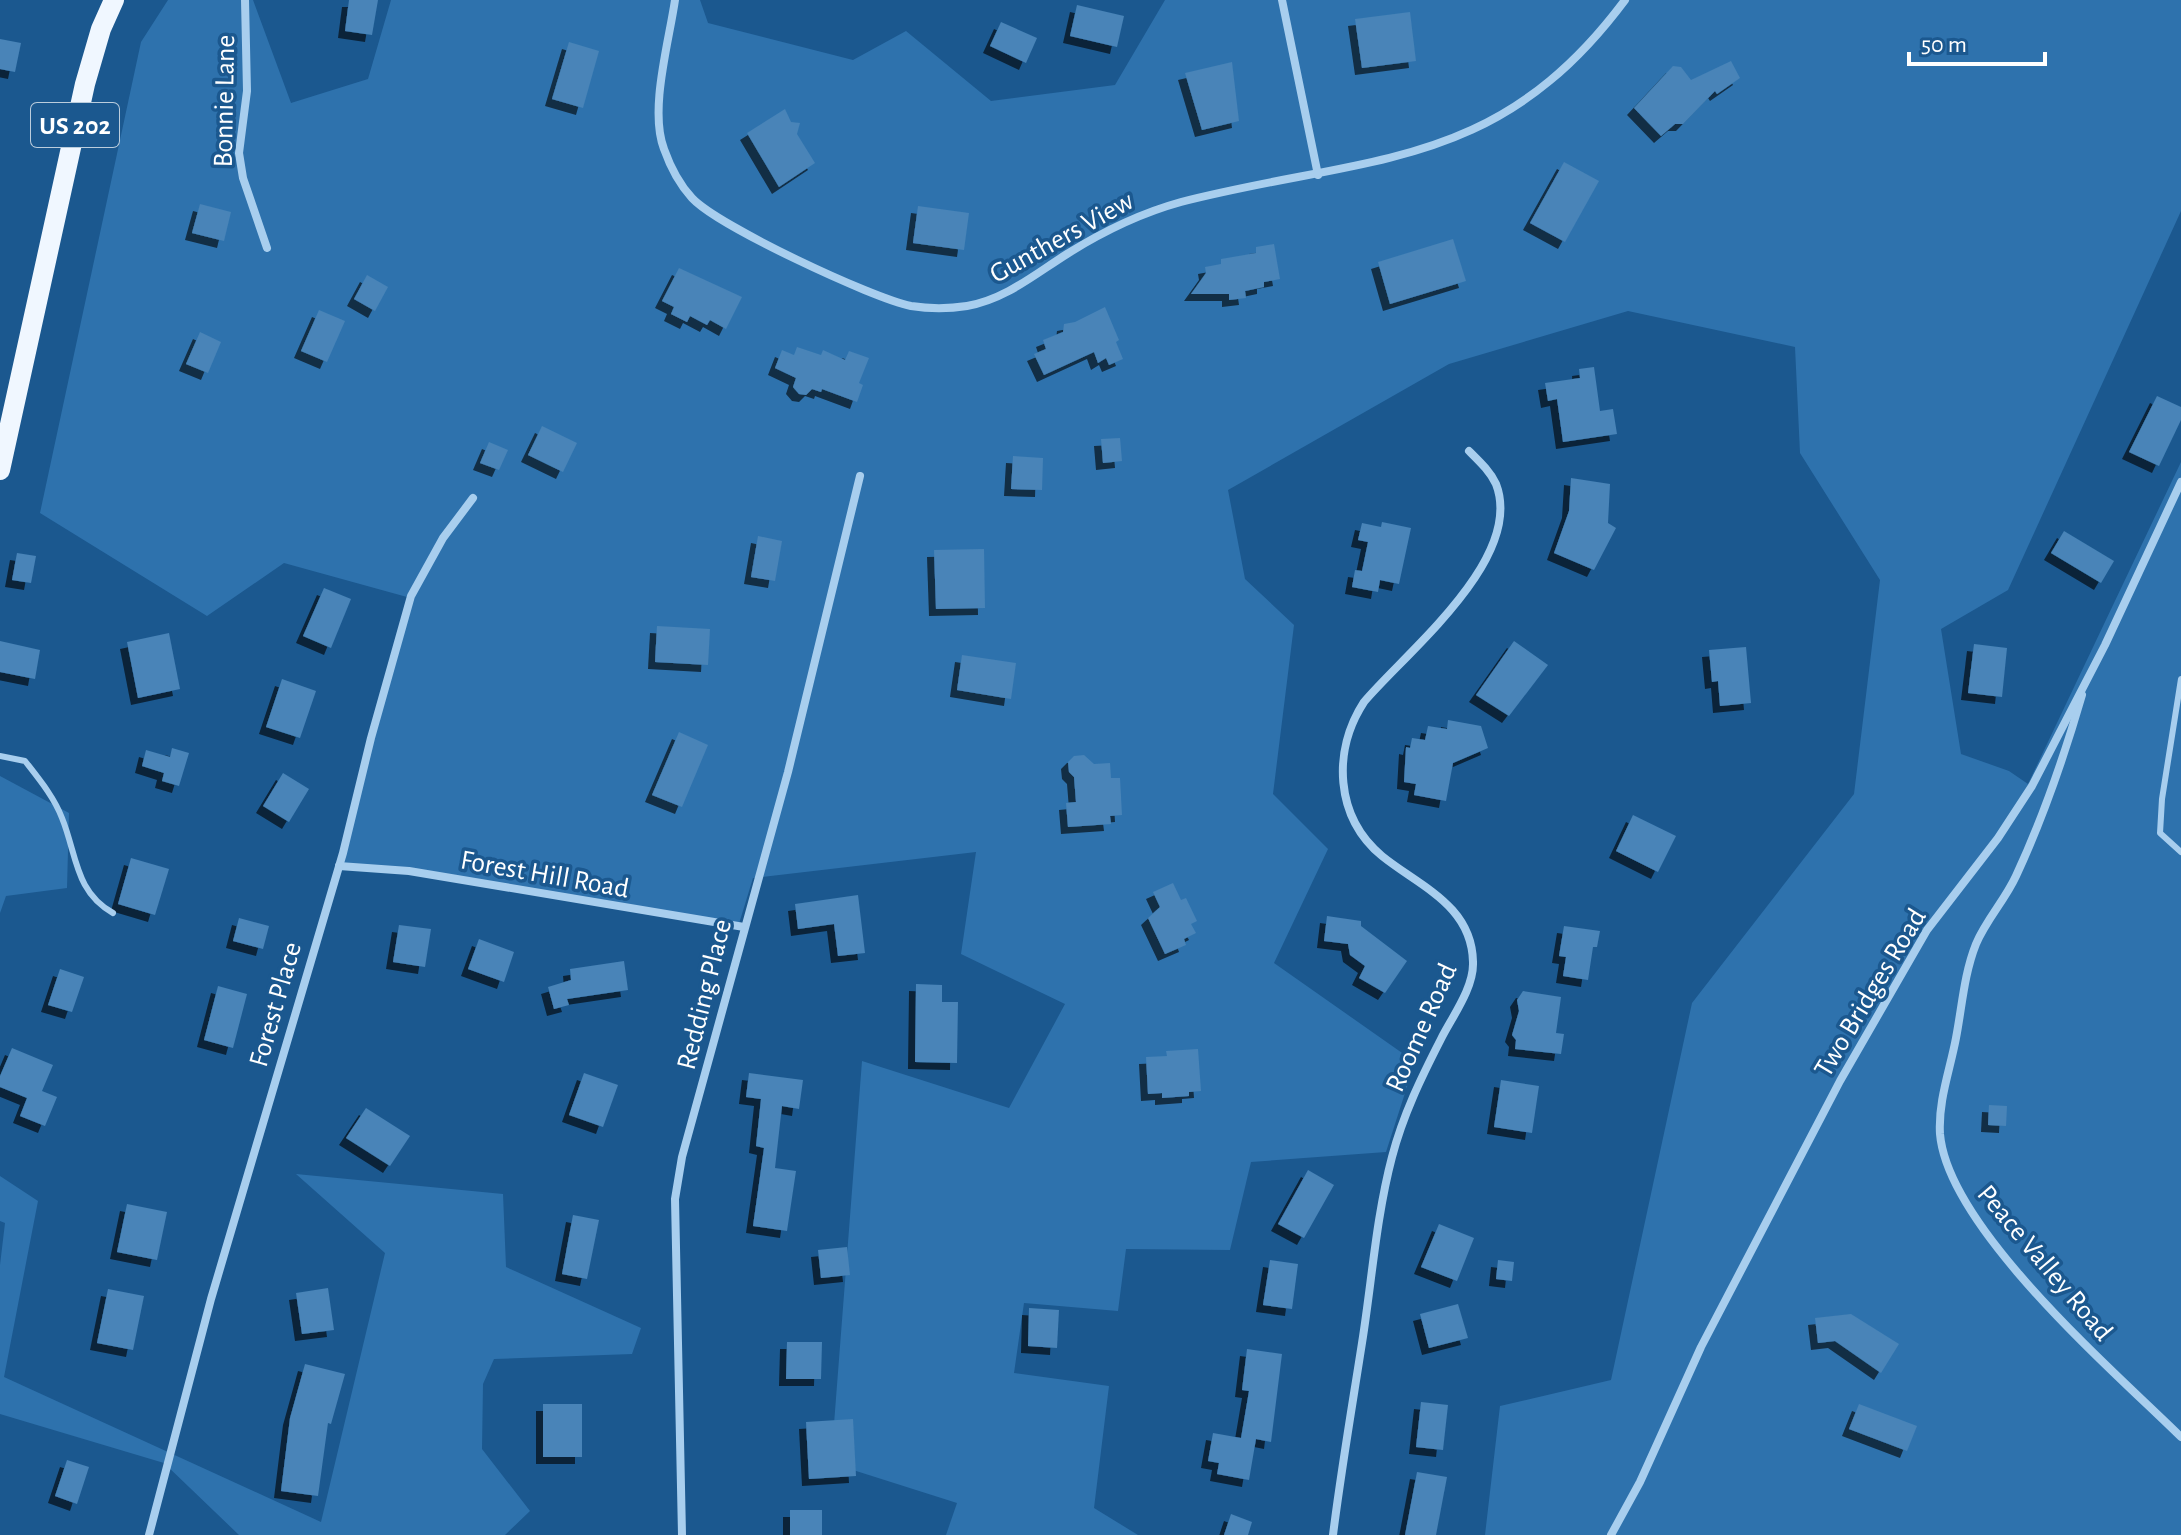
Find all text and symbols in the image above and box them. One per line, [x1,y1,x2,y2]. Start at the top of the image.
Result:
scale bar [1909,16,2045,66]
text: 50 m [1921,33,1967,57]
street label: Bonnie Lane [210,34,240,168]
road number: US 202 [31,103,119,147]
street label: Gunthers View [985,187,1139,289]
street label: Forest Hill Road [458,846,631,904]
street label: Two Bridges Road [1810,904,1932,1082]
street label: Redding Place [673,916,737,1073]
street label: Forest Place [245,939,307,1070]
street label: Roome Road [1381,959,1463,1096]
street label: Peace Valley Road [1971,1180,2117,1346]

